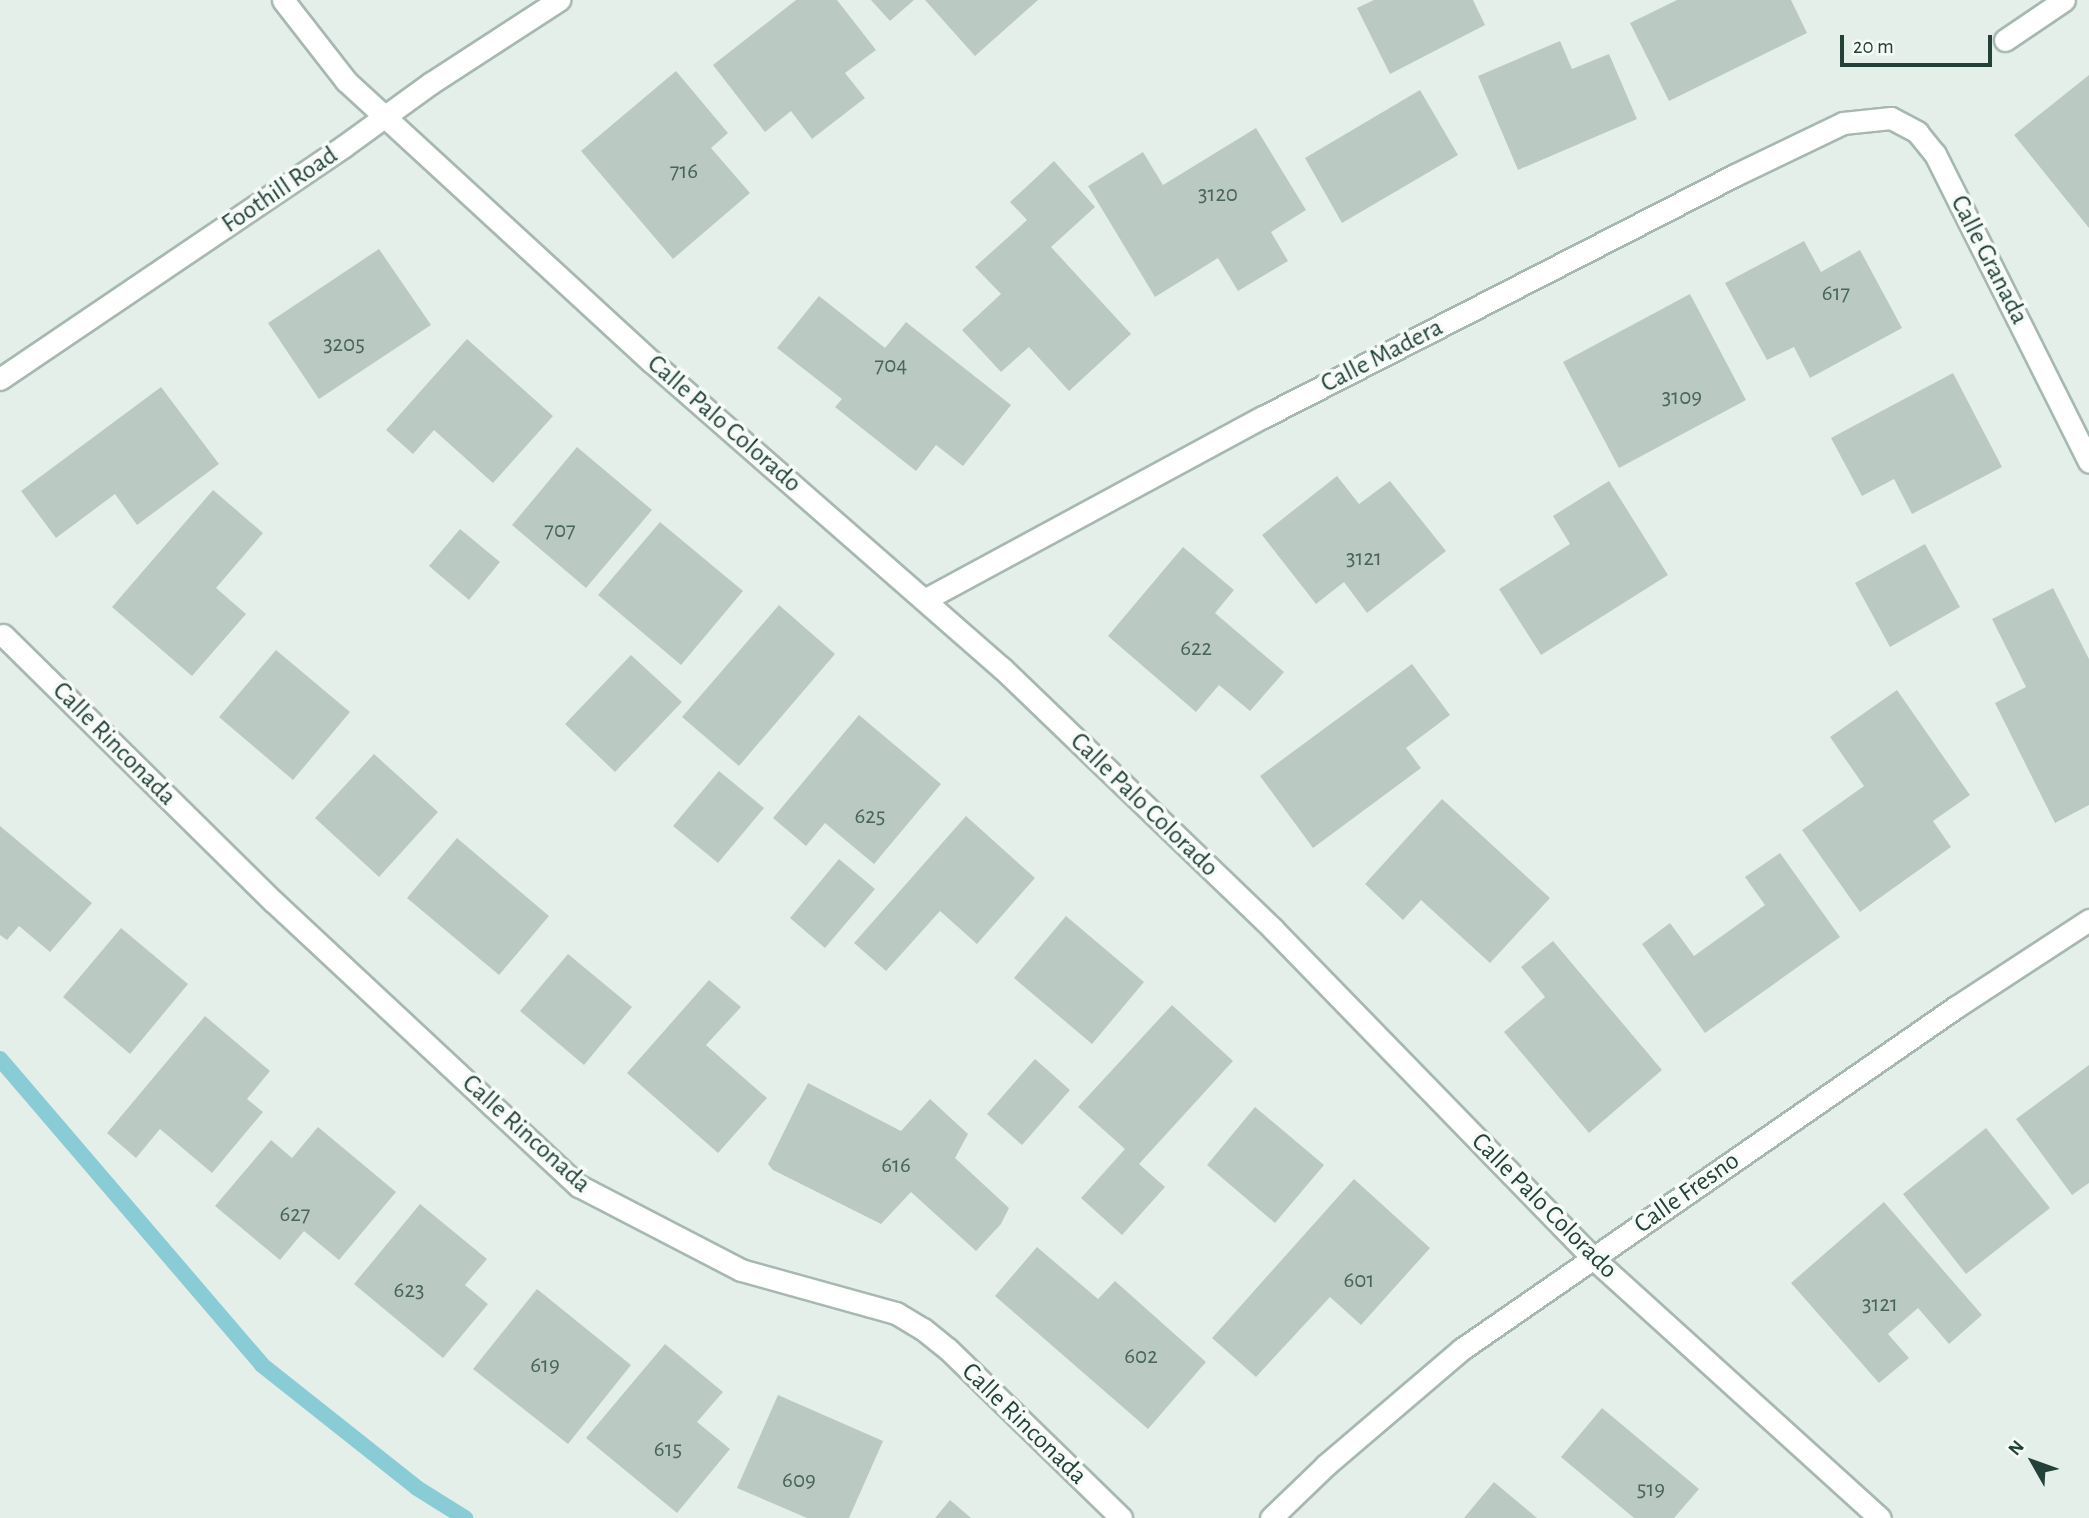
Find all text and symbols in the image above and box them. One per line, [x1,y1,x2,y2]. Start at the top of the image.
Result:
scale bar [1844,21,1996,65]
text: 20 m [1853,36,1894,57]
street label: Foothill Road [216,140,344,240]
house number: 716 [670,158,698,186]
house number: 3120 [1198,181,1238,209]
street label: Calle Granada [1943,190,2035,330]
house number: 617 [1822,280,1850,308]
street label: Calle Madera [1316,312,1448,400]
house number: 3205 [323,331,365,359]
street label: Calle Palo Colorado [641,349,807,499]
house number: 704 [875,352,907,380]
house number: 3109 [1662,384,1702,412]
house number: 707 [544,517,576,545]
house number: 3121 [1346,545,1382,573]
house number: 622 [1180,635,1212,663]
street label: Calle Rinconada [46,676,182,812]
street label: Calle Palo Colorado [1063,726,1225,884]
house number: 625 [855,803,885,831]
street label: Calle Rinconada [455,1068,597,1200]
street label: Calle Palo Colorado [1464,1126,1624,1286]
street label: Calle Fresno [1628,1145,1746,1241]
house number: 616 [881,1152,911,1180]
house number: 627 [280,1201,310,1229]
house number: 601 [1344,1267,1374,1295]
house number: 623 [394,1277,424,1305]
house number: 3121 [1862,1291,1898,1319]
house number: 602 [1124,1343,1158,1371]
house number: 619 [530,1352,560,1380]
street label: Calle Rinconada [955,1356,1093,1492]
north arrow [1998,1427,2068,1497]
house number: 615 [654,1436,682,1464]
text: N [2005,1437,2028,1459]
house number: 609 [782,1467,816,1495]
house number: 519 [1637,1476,1665,1504]

